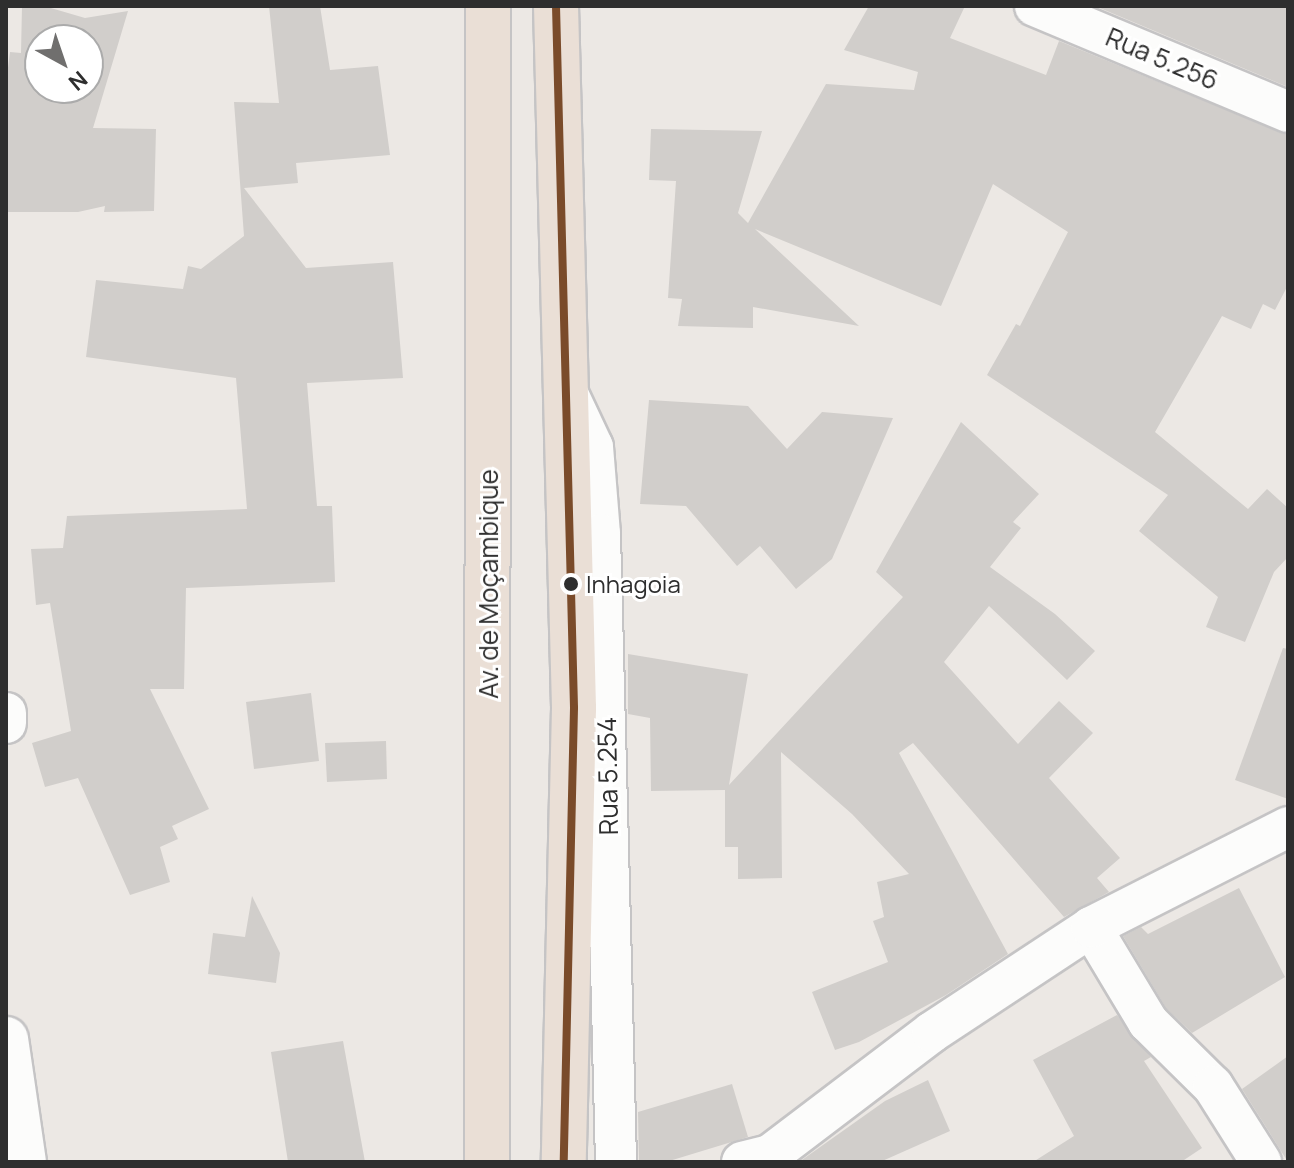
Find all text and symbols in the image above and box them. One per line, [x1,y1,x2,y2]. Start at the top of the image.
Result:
street label: Rua 5.256 [1101,21,1223,97]
north arrow [24,24,104,104]
text: N [62,64,94,97]
street label: Av. de Moçambique [473,469,505,699]
place label: Inhagoia [586,570,681,598]
marker: Inhagoia [563,576,579,592]
street label: Rua 5.254 [591,717,625,835]

